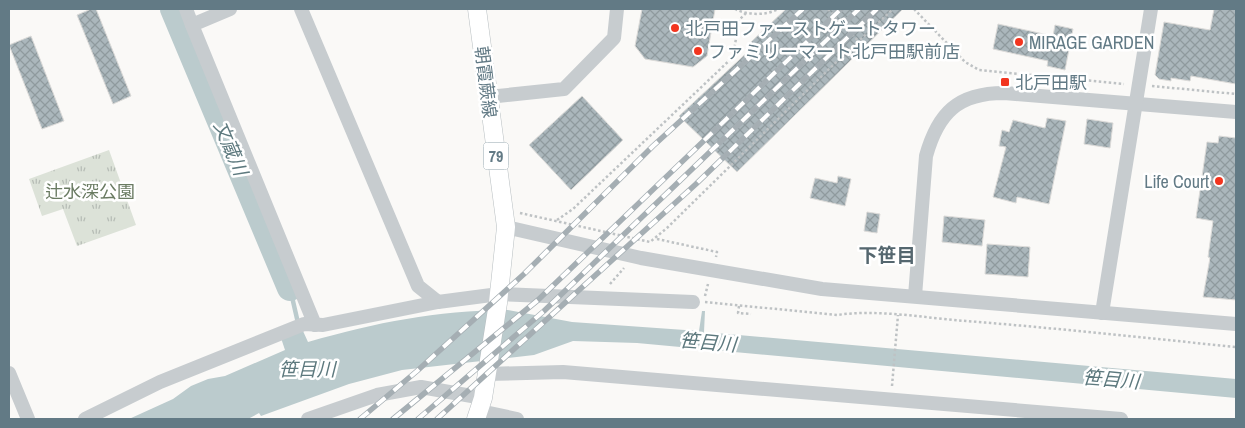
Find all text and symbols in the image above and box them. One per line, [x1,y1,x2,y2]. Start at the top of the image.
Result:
place label: 北戸田ファーストゲートタワー [685,16,936,41]
marker: 北戸田ファーストゲートタワー [669,22,681,34]
place label: MIRAGE GARDEN [1029,30,1154,55]
marker: MIRAGE GARDEN [1013,36,1025,48]
place label: ファミリーマート北戸田駅前店 [708,39,960,64]
street label: 朝霞蕨線 [469,45,503,119]
marker: ファミリーマート北戸田駅前店 [692,45,704,57]
place label: 北戸田駅 [1015,70,1087,95]
marker: 北戸田駅 [999,76,1011,88]
water label: 文蔵川 [208,117,255,181]
road number: 79 [484,142,508,170]
place label: Life Court [1144,169,1209,194]
marker: Life Court [1213,175,1225,187]
park label: 辻水深公園 [45,179,135,204]
district label: 下笹目 [858,242,916,268]
water label: 笹目川 [678,327,740,358]
water label: 笹目川 [278,356,337,382]
water label: 笹目川 [1081,364,1143,395]

